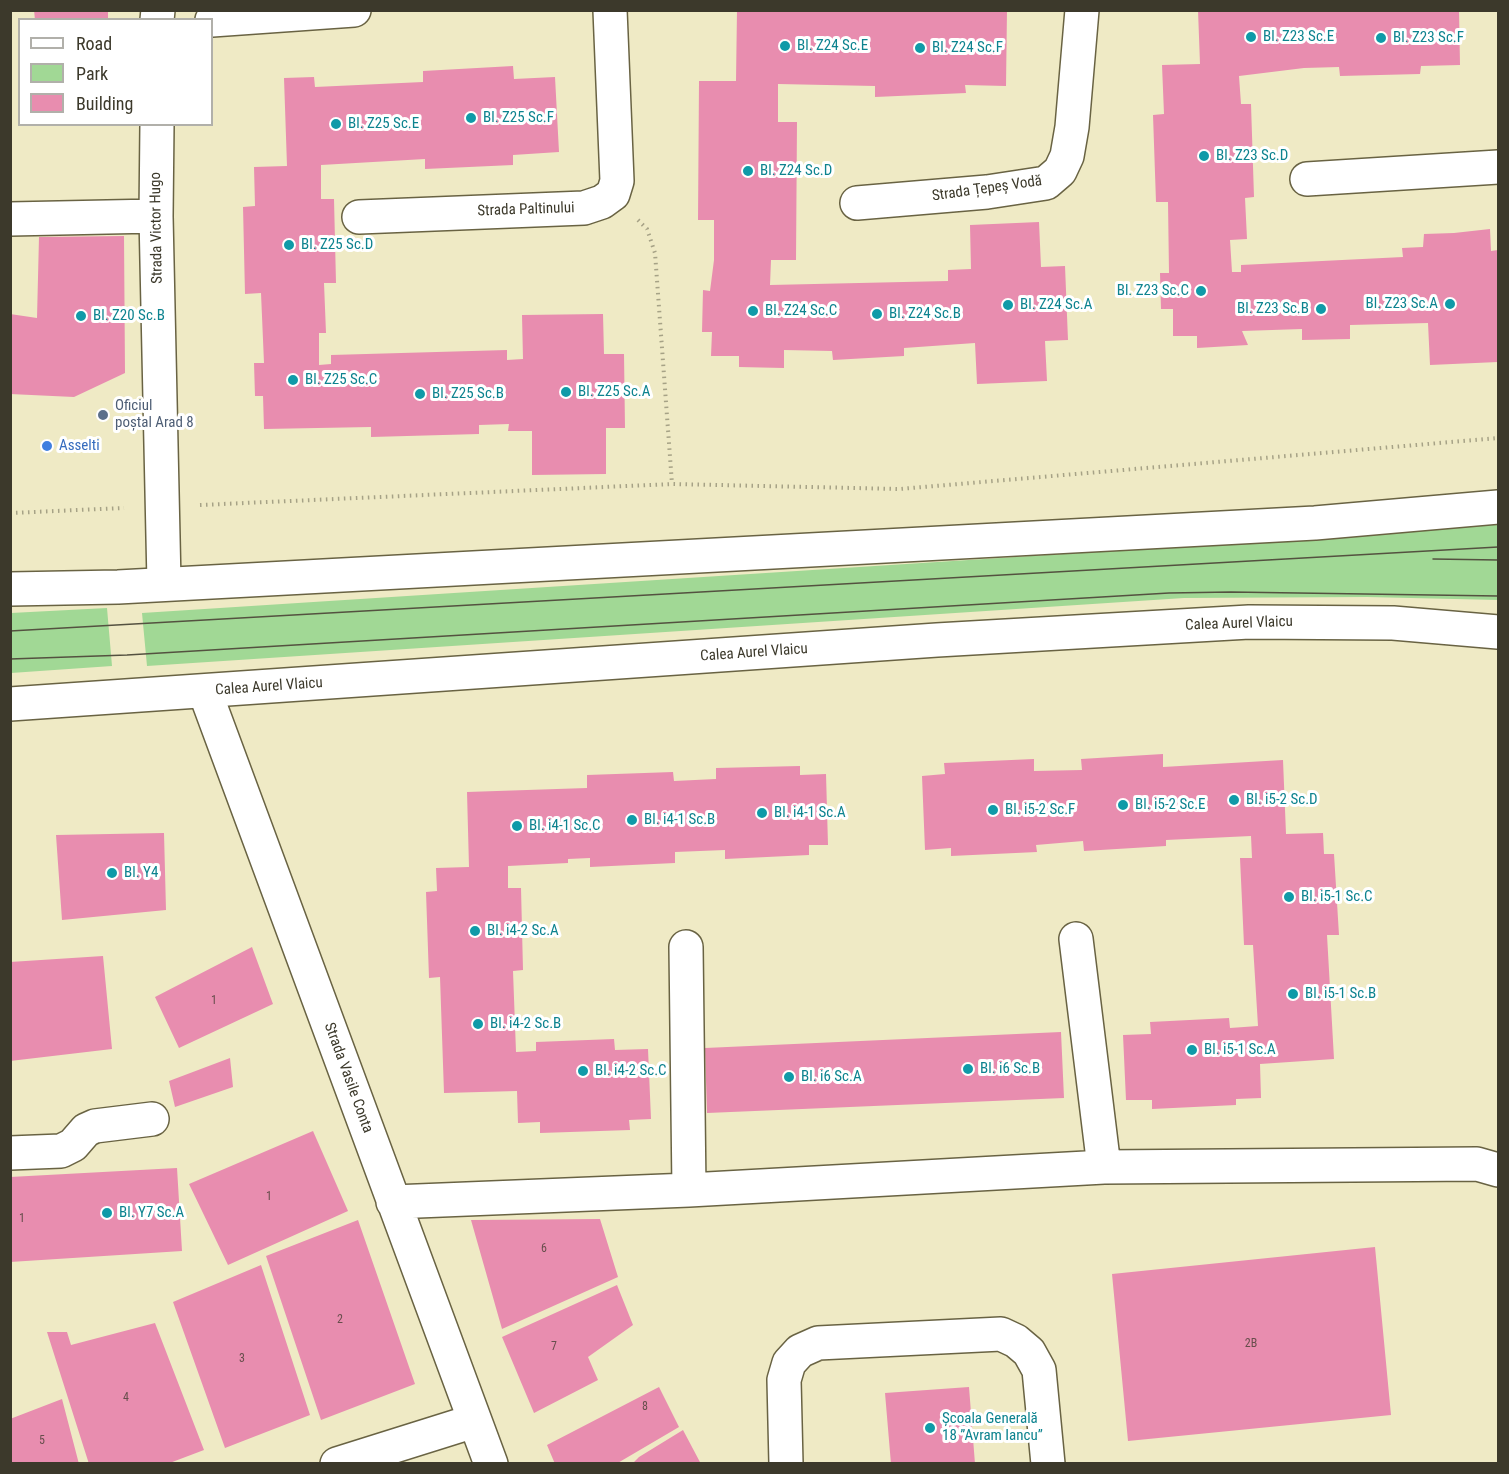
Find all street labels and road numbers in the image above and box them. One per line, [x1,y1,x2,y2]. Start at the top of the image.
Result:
street label: Strada Victor Hugo [147,172,167,284]
street label: Strada Țepeș Vodă [931,172,1043,206]
street label: Strada Paltinului [477,199,575,221]
street label: Calea Aurel Vlaicu [1185,613,1293,635]
street label: Calea Aurel Vlaicu [700,640,808,666]
street label: Calea Aurel Vlaicu [215,674,323,700]
street label: Strada Vasile Conta [320,1020,376,1136]

